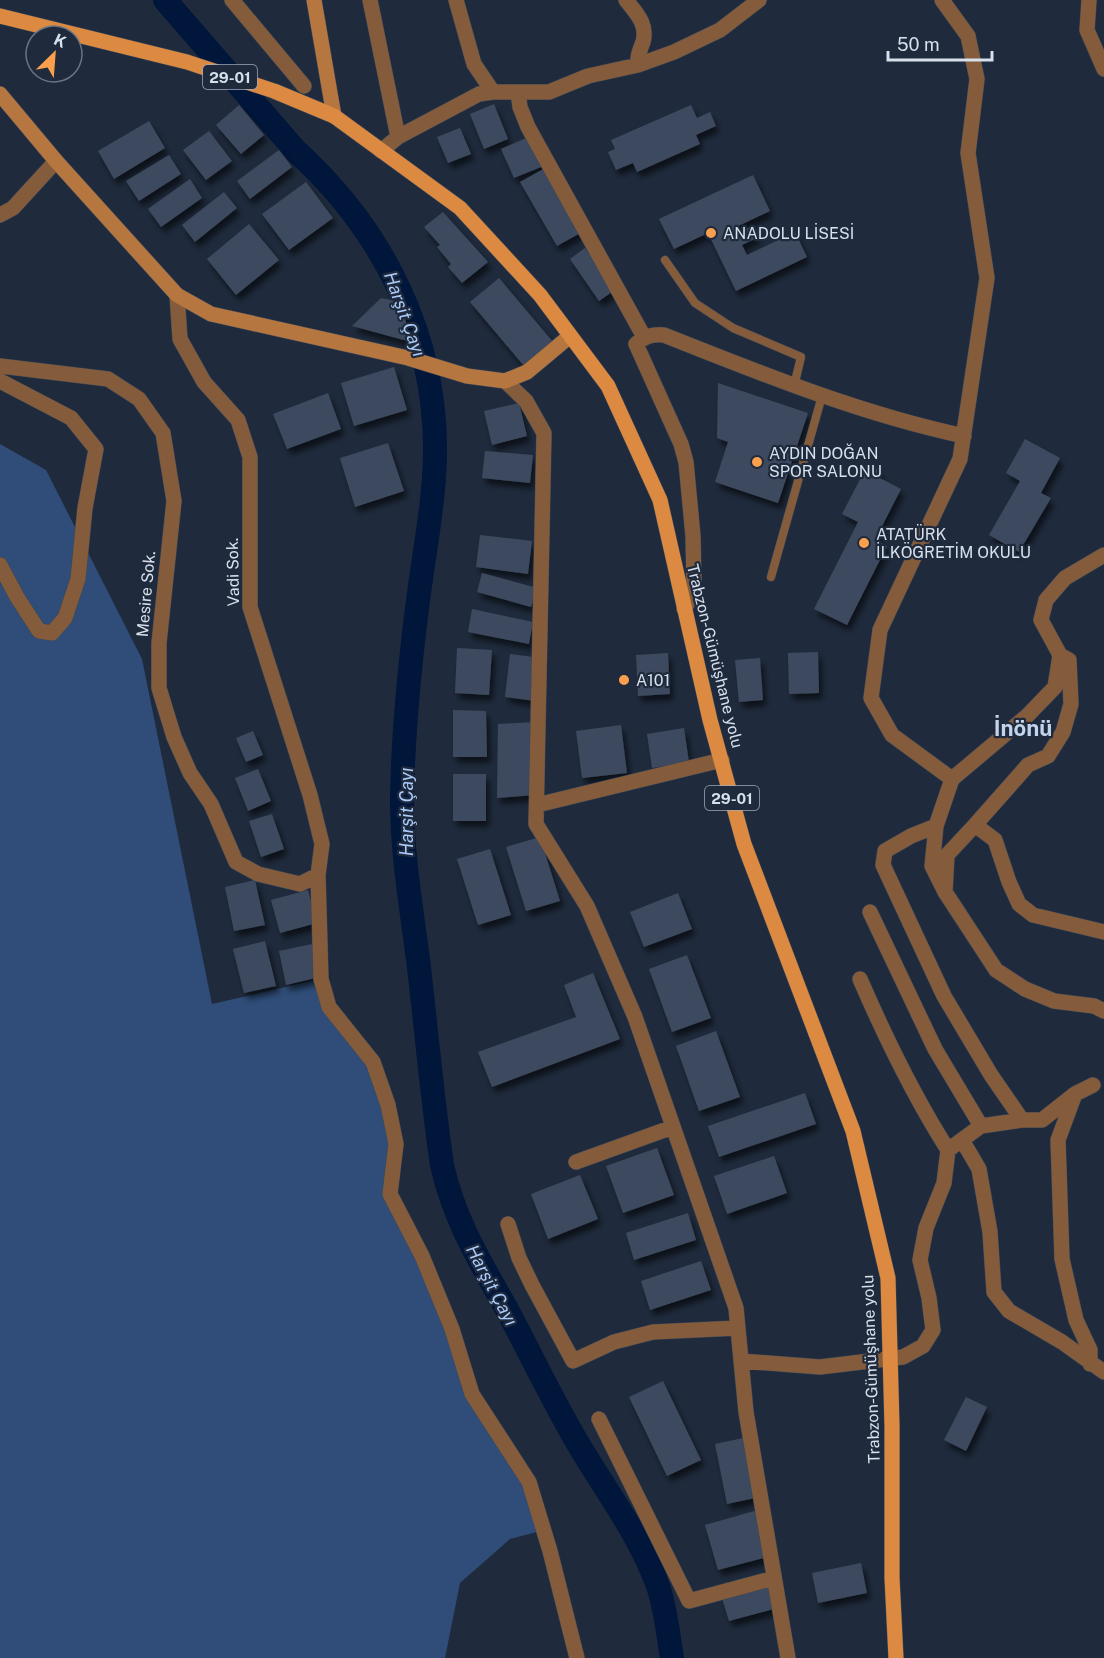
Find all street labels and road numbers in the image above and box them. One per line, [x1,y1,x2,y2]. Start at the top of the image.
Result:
road number: 29-01 [203,65,257,89]
street label: Vadi Sok. [223,537,243,607]
street label: Mesire Sok. [133,550,159,638]
street label: Trabzon-Gümüşhane yolu [683,562,747,750]
road number: 29-01 [705,786,759,810]
street label: Trabzon-Gümüşhane yolu [858,1274,884,1464]

